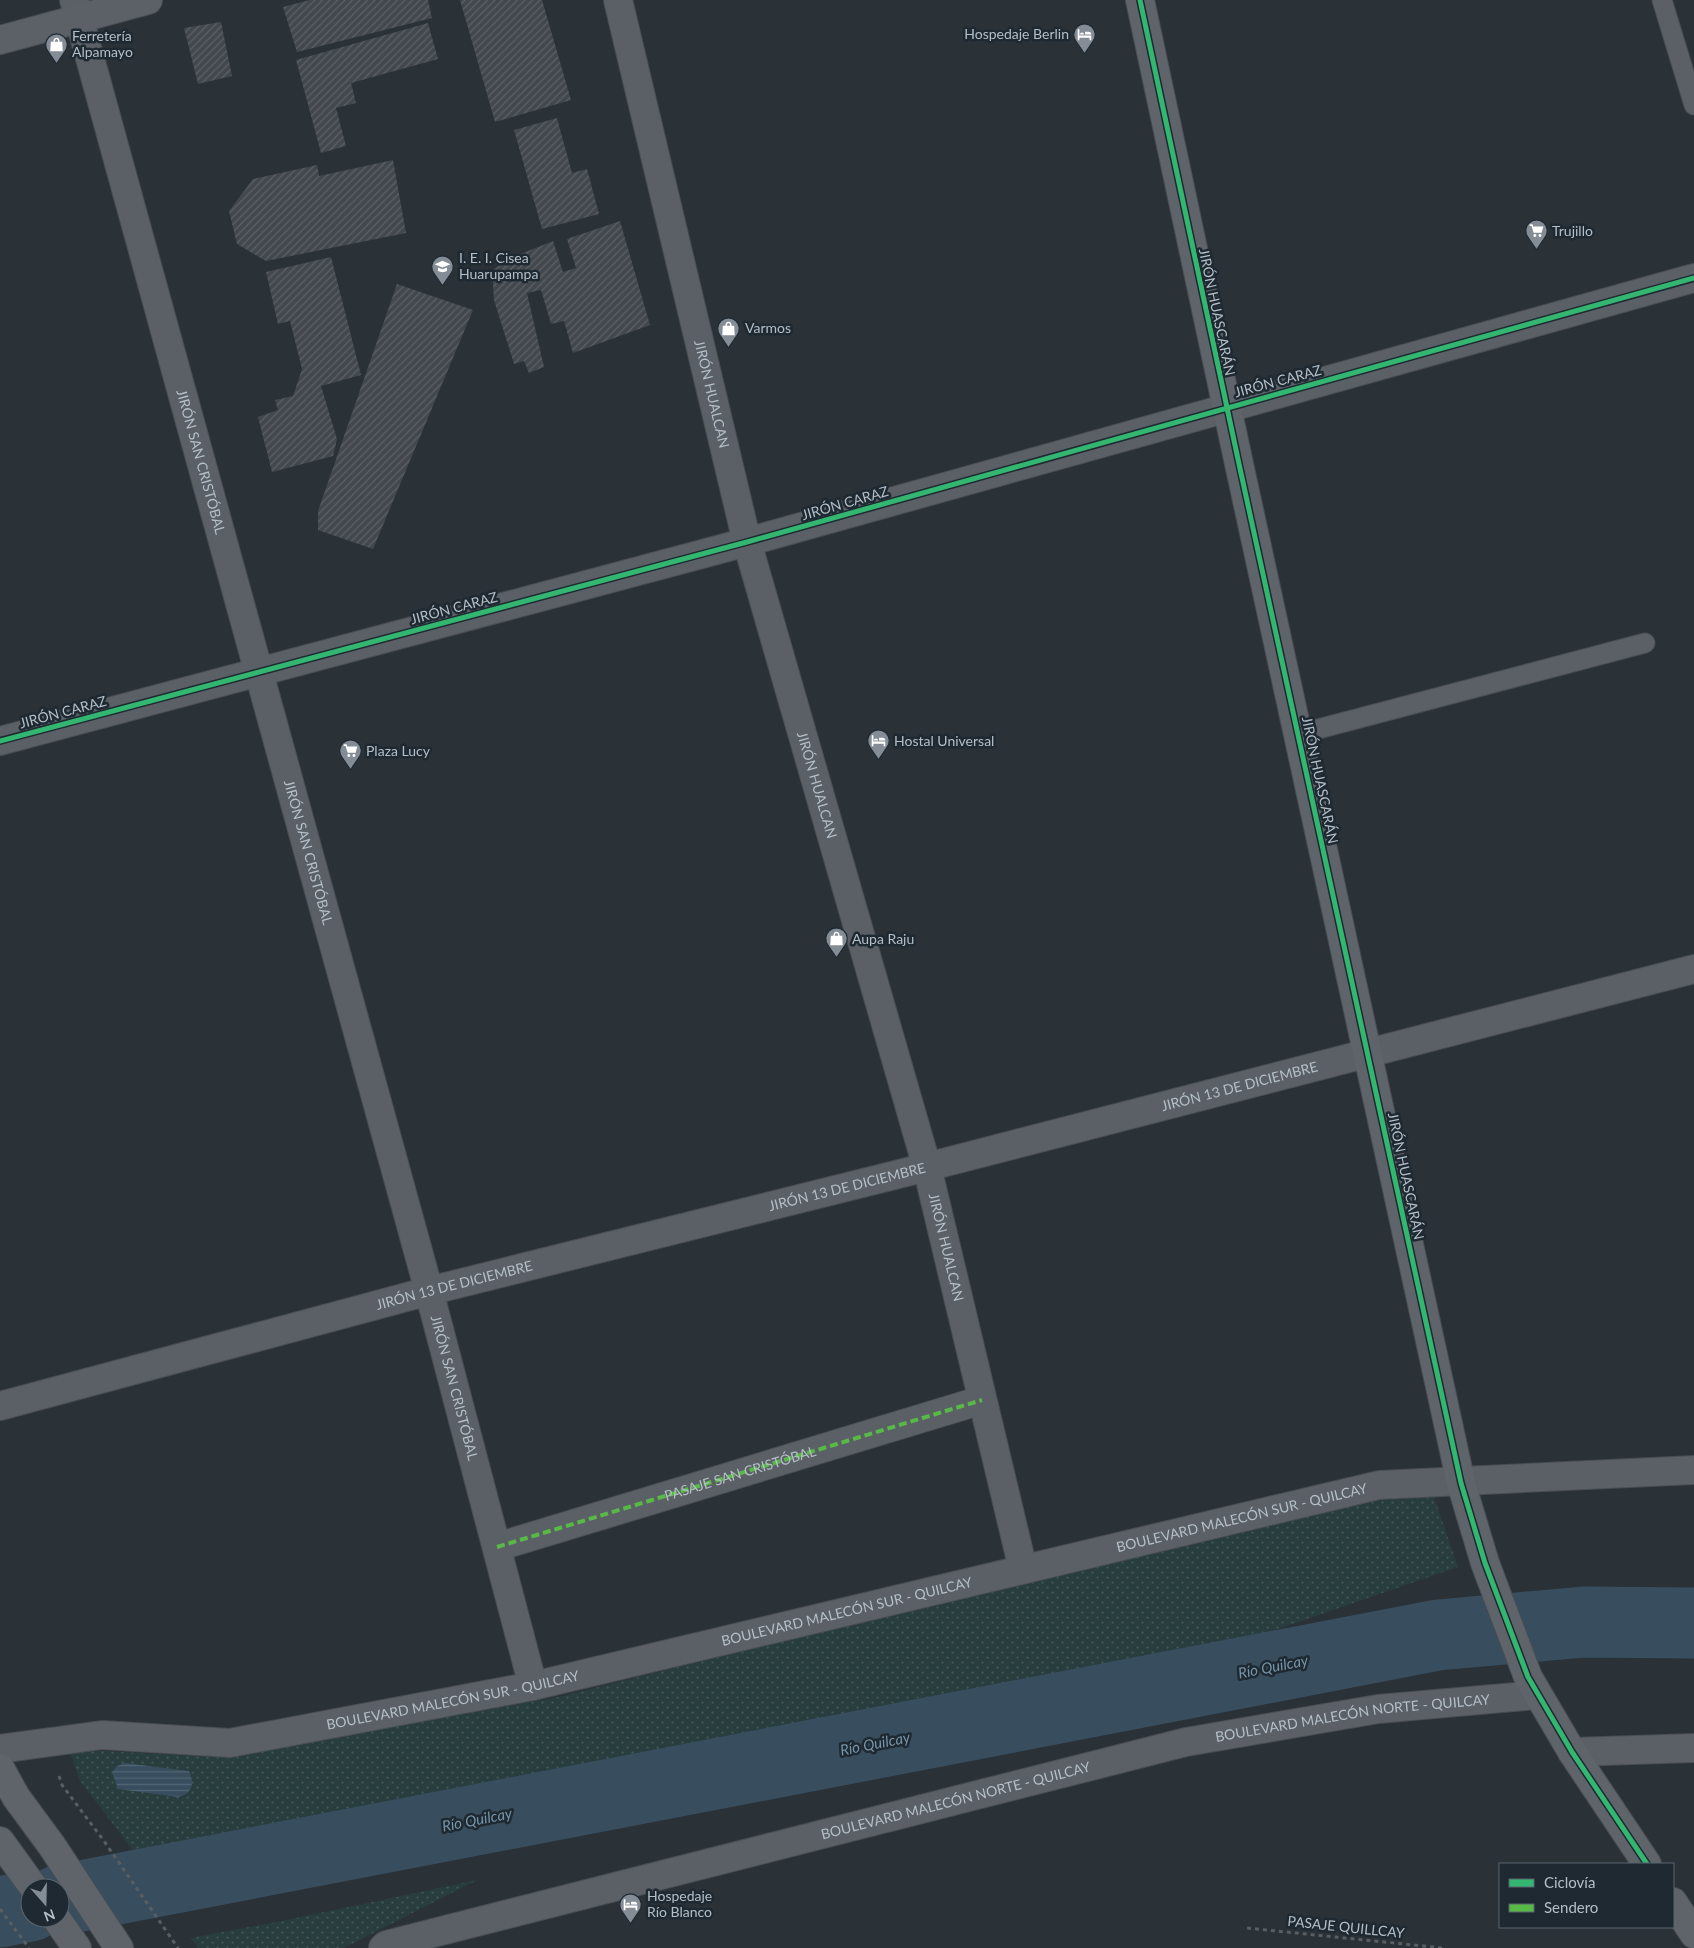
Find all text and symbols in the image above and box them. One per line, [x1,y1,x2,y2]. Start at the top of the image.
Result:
hotel icon: Hospedaje Berlin [1073,22,1097,53]
place label: Hospedaje Berlin [964,25,1069,42]
place label: Ferretería Alpamayo [72,27,133,60]
shop icon: Ferretería Alpamayo [44,32,68,63]
supermarket icon: Trujillo [1524,219,1548,250]
place label: Trujillo [1552,222,1593,239]
street label: JIRÓN HUASCARÁN [1196,247,1239,377]
place label: I. E. I. Cisea Huarupampa [459,249,538,282]
school or university icon: I. E. I. Cisea Huarupampa [431,254,455,285]
shop icon: Varmos [717,316,741,347]
place label: Varmos [745,319,791,336]
street label: JIRÓN HUALCAN [691,338,733,450]
street label: JIRÓN CARAZ [1232,361,1323,400]
street label: JIRÓN SAN CRISTÓBAL [173,387,230,536]
street label: JIRÓN CARAZ [800,482,890,523]
street label: JIRÓN CARAZ [408,588,499,627]
street label: JIRÓN CARAZ [17,692,108,731]
street label: JIRÓN HUASCARÁN [1299,715,1342,845]
street label: JIRÓN HUALCAN [794,729,841,840]
hotel icon: Hostal Universal [866,729,890,760]
place label: Hostal Universal [894,732,994,749]
supermarket icon: Plaza Lucy [338,739,362,770]
place label: Plaza Lucy [366,742,431,759]
street label: JIRÓN SAN CRISTÓBAL [281,778,337,927]
shop icon: Aupa Raju [824,927,848,958]
place label: Aupa Raju [852,930,914,947]
street label: JIRÓN 13 DE DICIEMBRE [1159,1058,1319,1114]
street label: JIRÓN HUASCARÁN [1385,1111,1428,1241]
street label: JIRÓN 13 DE DICIEMBRE [767,1159,927,1214]
street label: JIRÓN HUALCAN [926,1191,968,1303]
street label: JIRÓN 13 DE DICIEMBRE [374,1257,534,1313]
street label: JIRÓN SAN CRISTÓBAL [428,1313,482,1462]
street label: PASAJE SAN CRISTÓBAL [662,1442,818,1504]
street label: BOULEVARD MALECÓN SUR - QUILCAY [1115,1479,1369,1555]
street label: BOULEVARD MALECÓN SUR - QUILCAY [720,1573,974,1649]
water label: Río Quilcay [1236,1650,1310,1682]
street label: BOULEVARD MALECÓN SUR - QUILCAY [325,1666,581,1733]
street label: BOULEVARD MALECÓN NORTE - QUILCAY [1214,1690,1491,1745]
water label: Río Quilcay [838,1727,912,1759]
street label: BOULEVARD MALECÓN NORTE - QUILCAY [819,1758,1092,1842]
water label: Río Quilcay [440,1803,514,1835]
legend [1499,1863,1674,1928]
text: Ciclovía [1544,1873,1595,1891]
north arrow [20,1878,70,1928]
place label: Hospedaje Río Blanco [647,1887,712,1920]
hotel icon: Hospedaje Río Blanco [619,1892,643,1923]
text: Sendero [1544,1898,1598,1916]
text: N [42,1906,58,1926]
street label: PASAJE QUILLCAY [1287,1912,1406,1941]

